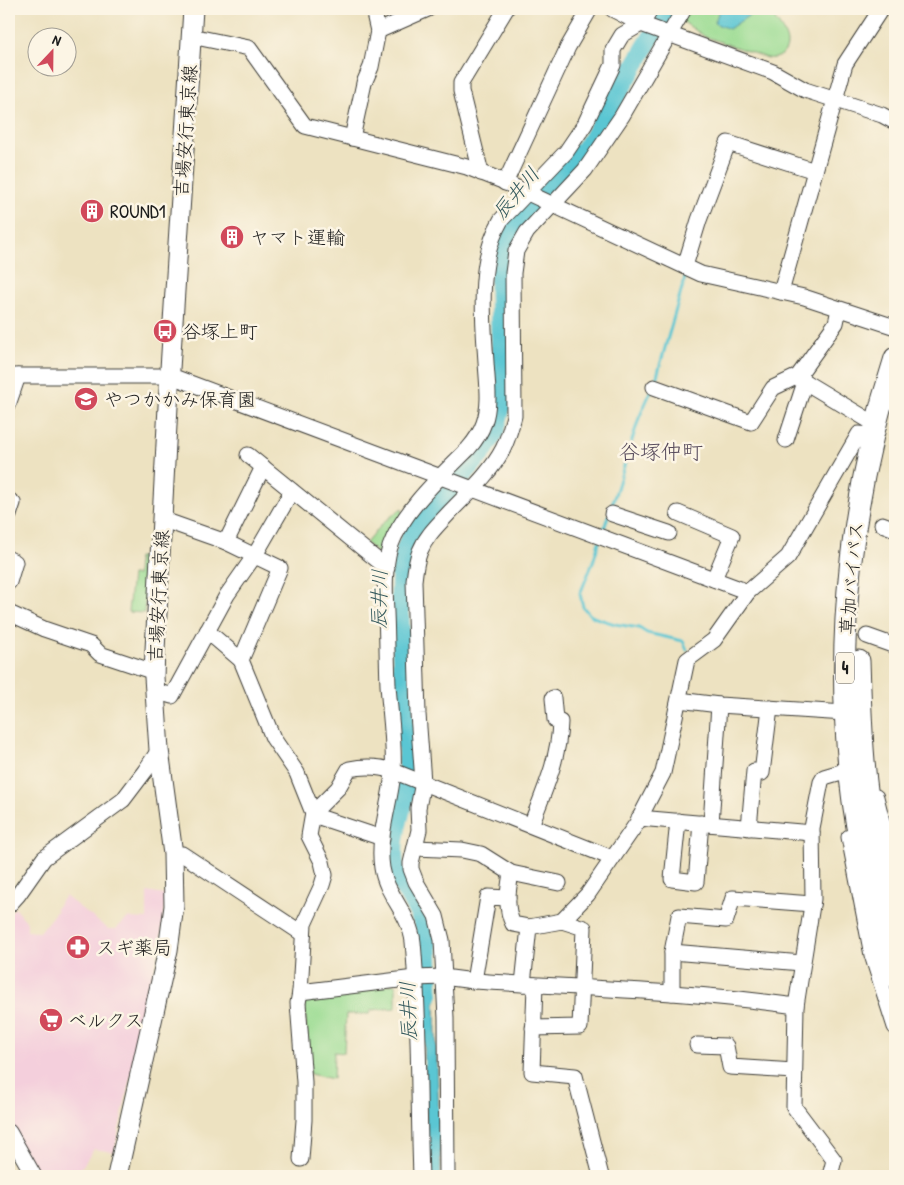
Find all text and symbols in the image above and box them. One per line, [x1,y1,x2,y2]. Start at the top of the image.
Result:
north arrow [28,28,78,78]
text: N [50,29,65,50]
street label: 吉場安行東京線 [167,64,203,198]
water label: 辰井川 [486,161,545,224]
building icon: ROUND1 [79,198,105,224]
place label: ROUND1 [110,198,166,224]
building icon: ヤマト運輸 [219,224,245,250]
place label: ヤマト運輸 [250,224,345,250]
bus stop icon: 谷塚上町 [152,318,178,344]
place label: 谷塚上町 [182,318,258,344]
school or university icon: やつかかみ保育園 [73,386,99,412]
place label: やつかかみ保育園 [104,386,256,412]
district label: 谷塚仲町 [619,437,703,466]
street label: 草加バイパス [833,520,869,636]
street label: 吉場安行東京線 [142,529,174,663]
water label: 辰井川 [364,569,393,629]
road number: 4 [836,652,854,684]
pharmacy icon: スギ薬局 [65,934,91,960]
place label: スギ薬局 [96,934,172,960]
water label: 辰井川 [393,981,422,1041]
supermarket icon: ベルクス [38,1007,64,1033]
place label: ベルクス [68,1007,144,1033]

